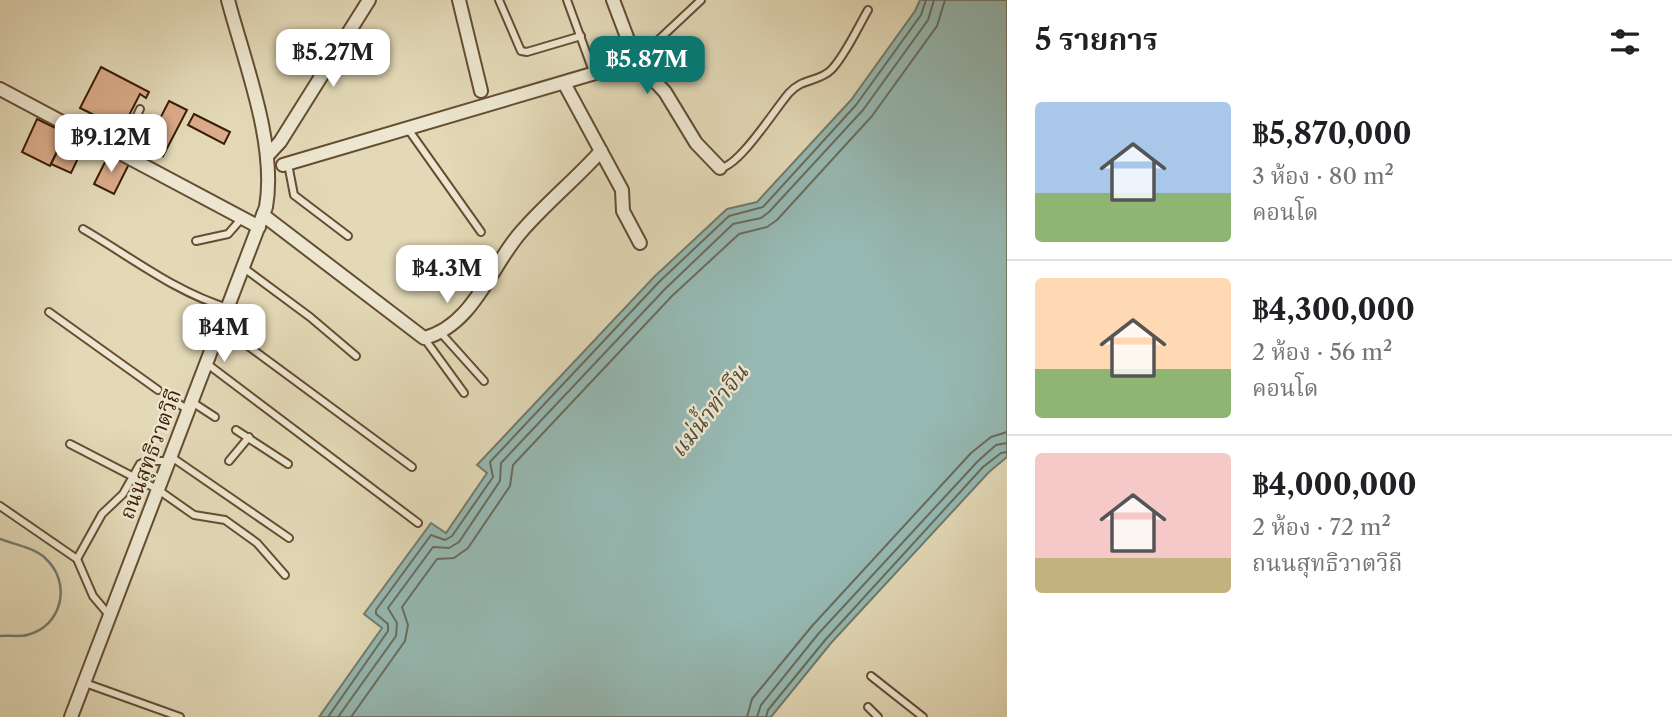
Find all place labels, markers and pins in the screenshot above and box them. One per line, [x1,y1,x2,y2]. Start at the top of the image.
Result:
pin: ฿5.27M [276,29,390,89]
pin: ฿5.87M [590,36,704,96]
pin: ฿9.12M [54,114,168,174]
pin: ฿4.3M [398,246,496,305]
pin: ฿4M [190,304,258,364]

